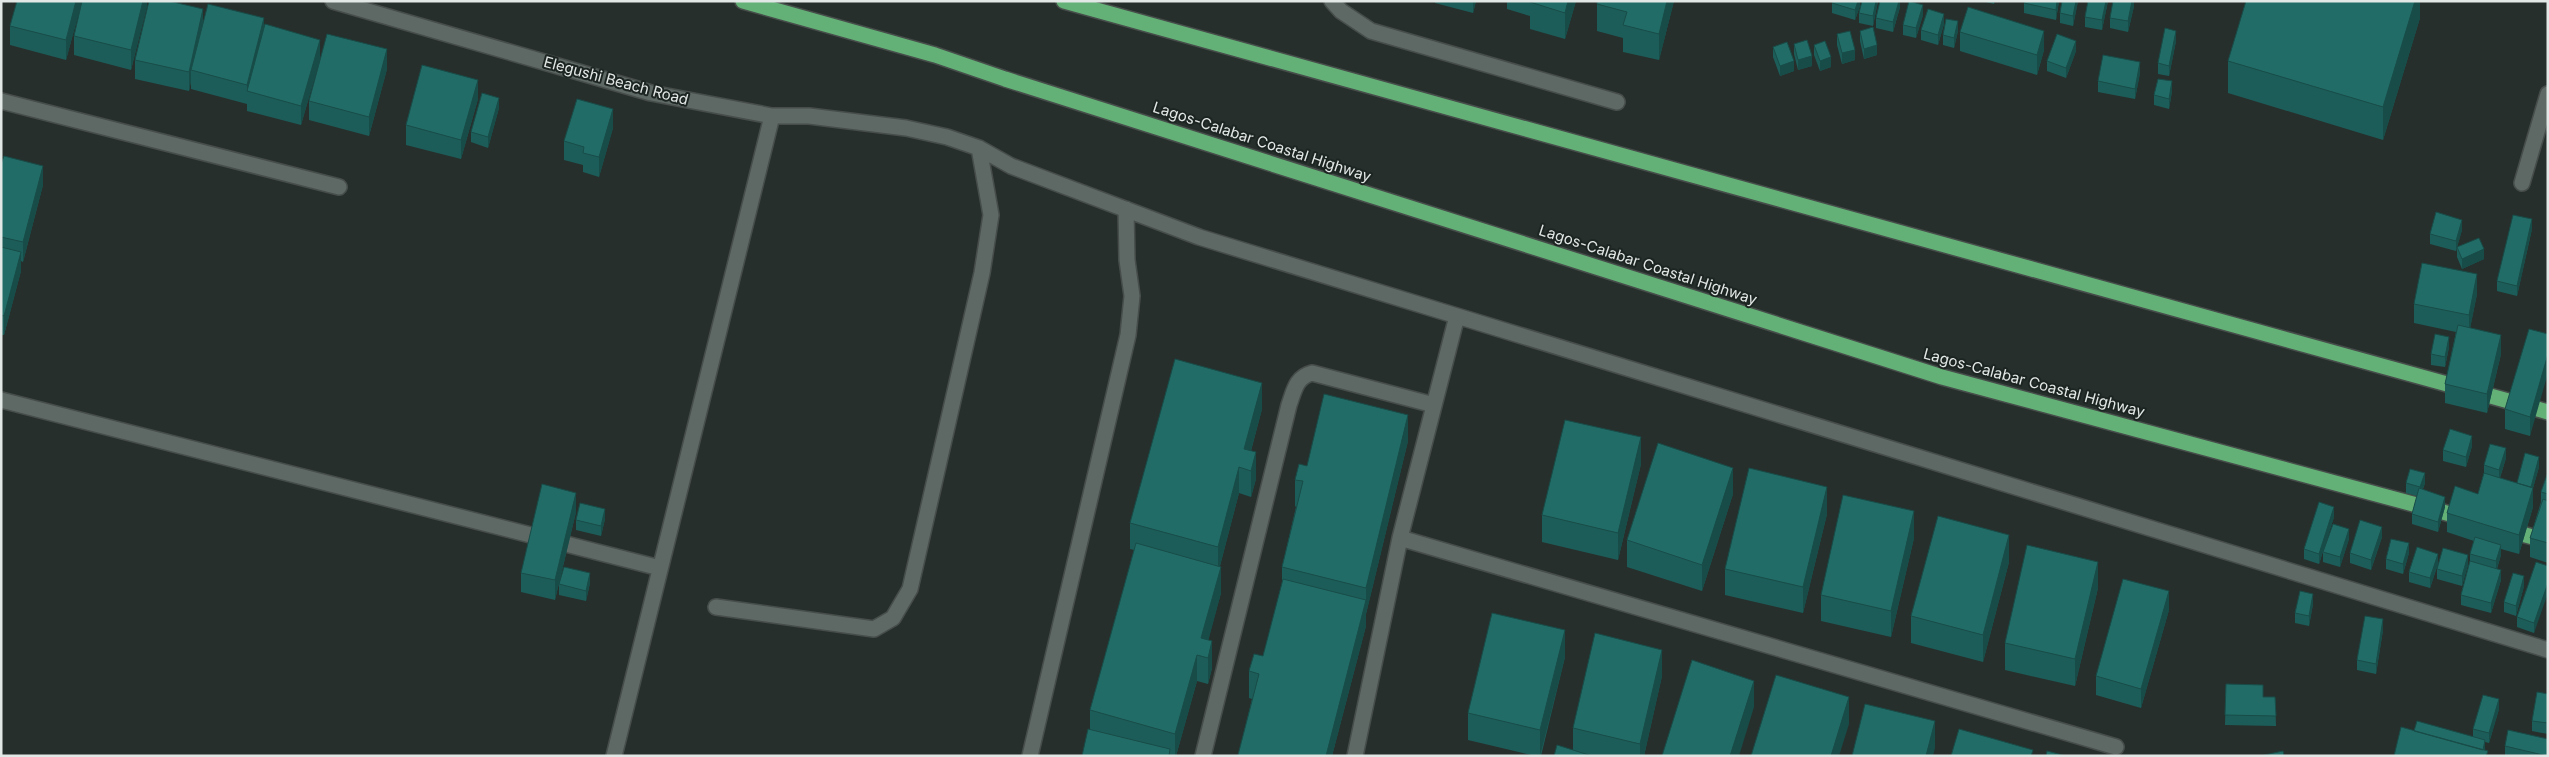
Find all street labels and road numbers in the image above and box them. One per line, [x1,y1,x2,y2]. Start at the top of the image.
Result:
street label: Elegushi Beach Road [542,52,691,109]
street label: Lagos-Calabar Coastal Highway [1151,97,1374,186]
street label: Lagos-Calabar Coastal Highway [1537,220,1760,309]
street label: Lagos-Calabar Coastal Highway [1921,344,2147,421]

